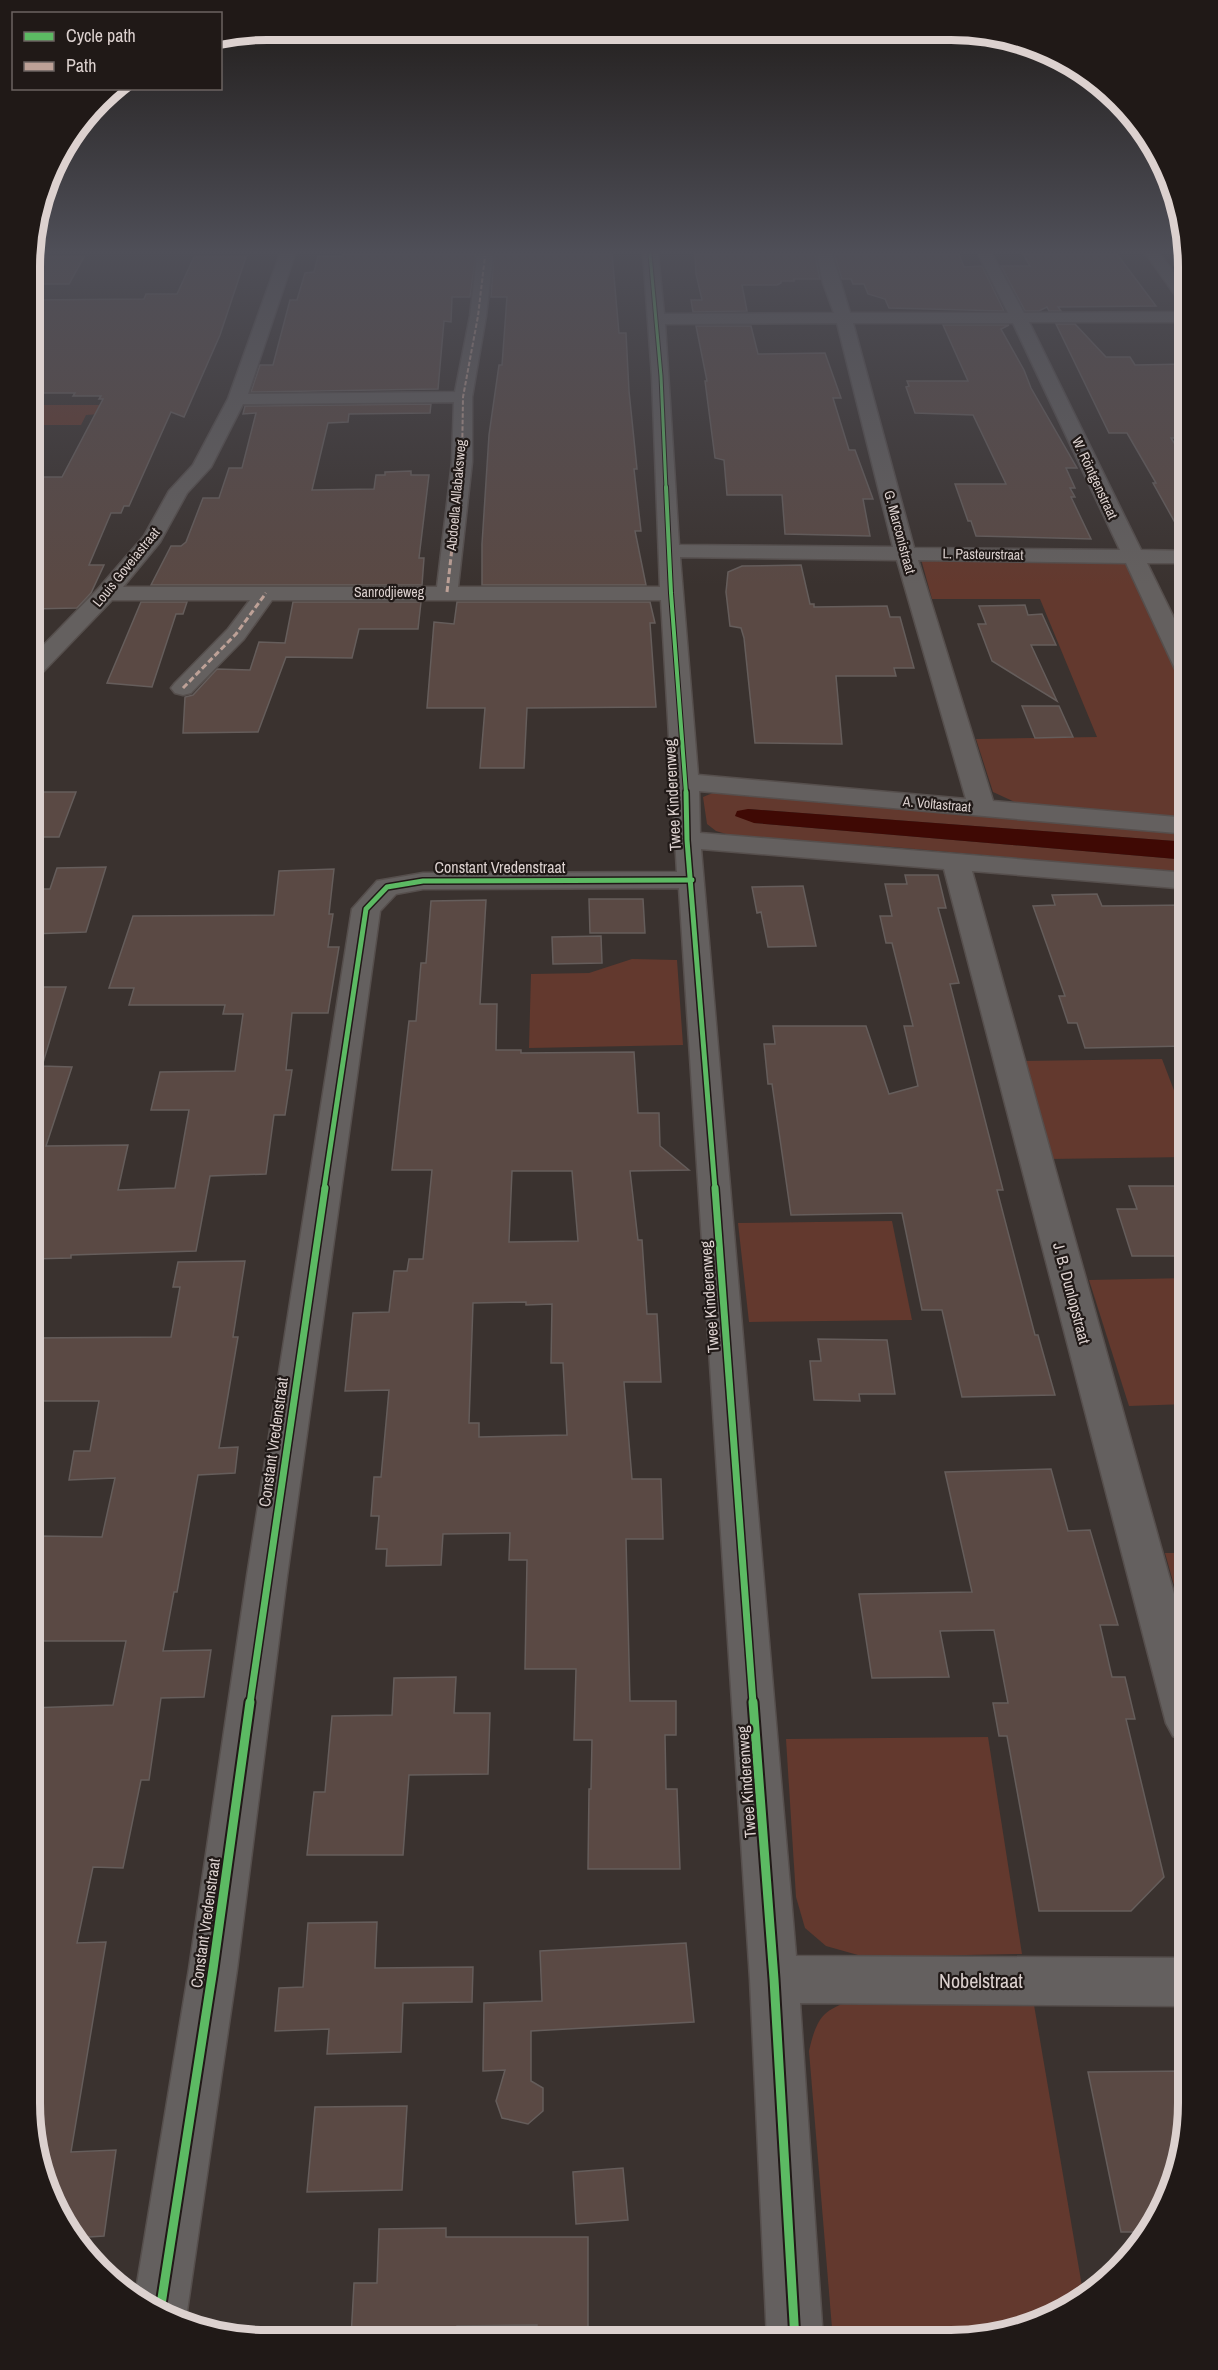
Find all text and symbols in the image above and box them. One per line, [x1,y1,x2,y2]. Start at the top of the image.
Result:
legend [12,12,222,90]
text: Cycle path [66,23,136,48]
text: Path [66,53,96,78]
street label: W. Röntgenstraat [1068,434,1122,522]
street label: Abdoella Allabaksweg [442,438,470,552]
street label: G. Marconistraat [880,488,920,576]
street label: Louis Goveiastraat [88,524,164,610]
street label: L. Pasteurstraat [942,544,1024,564]
street label: Sanrodjieweg [354,583,425,601]
street label: Twee Kinderenweg [658,738,686,852]
street label: A. Voltastraat [901,792,972,816]
street label: Constant Vredenstraat [435,856,566,878]
street label: Twee Kinderenweg [694,1240,724,1354]
street label: J. B. Dunlopstraat [1048,1240,1096,1347]
street label: Constant Vredenstraat [253,1375,293,1508]
street label: Twee Kinderenweg [731,1725,761,1839]
street label: Constant Vredenstraat [185,1856,225,1989]
street label: Nobelstraat [939,1967,1023,1994]

